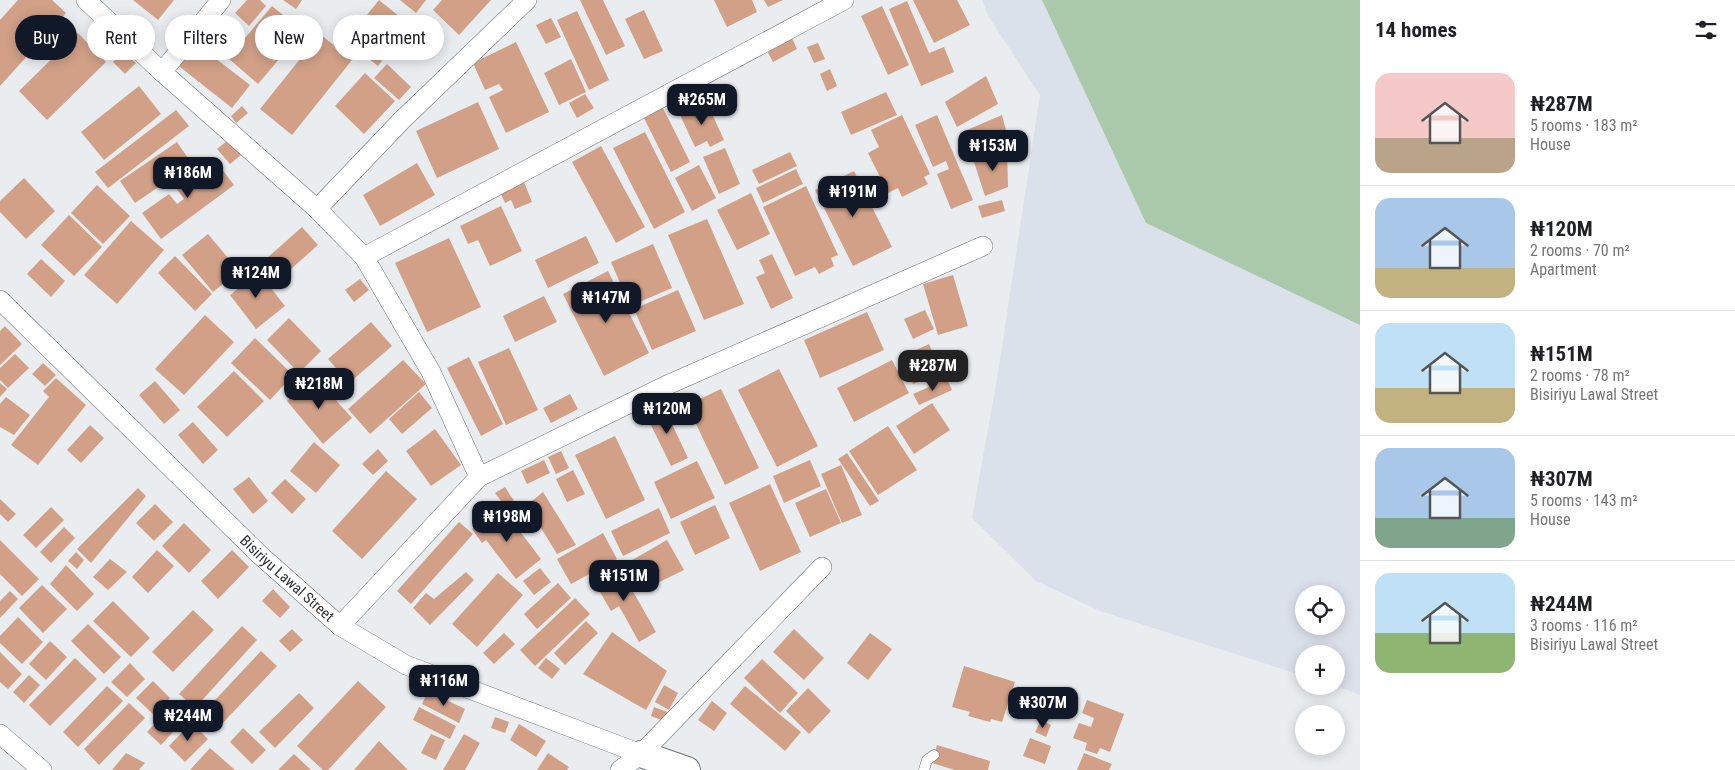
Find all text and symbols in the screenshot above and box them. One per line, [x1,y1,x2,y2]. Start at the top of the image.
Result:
chip: Buy [15,15,77,60]
chip: Rent [87,15,155,60]
chip: Filters [165,15,245,60]
chip: New [255,15,323,60]
chip: Apartment [333,15,444,60]
icon: filters [1692,16,1720,44]
text: 14 homes [1375,18,1457,42]
pin: ₦265M [667,84,737,126]
text: ₦265M [678,90,726,109]
text: ₦287M [1530,92,1593,116]
icon: home [1415,93,1475,153]
text: 5 rooms · 183 m² [1530,116,1638,135]
pin: ₦153M [958,130,1028,172]
text: House [1530,135,1570,154]
text: ₦153M [969,136,1017,155]
pin: ₦186M [153,156,223,199]
text: ₦186M [164,163,212,182]
pin: ₦191M [818,176,888,218]
text: ₦191M [829,182,877,201]
text: ₦120M [1530,217,1593,241]
icon: home [1415,218,1475,278]
text: 2 rooms · 70 m² [1530,241,1630,260]
pin: ₦124M [221,256,291,299]
text: Apartment [1530,260,1597,279]
text: ₦124M [232,263,280,282]
pin: ₦147M [571,282,641,324]
text: ₦147M [582,288,630,307]
text: ₦151M [1530,342,1593,366]
icon: home [1415,343,1475,403]
pin: ₦287M [898,350,968,392]
text: ₦287M [909,356,957,375]
text: 2 rooms · 78 m² [1530,366,1630,385]
pin: ₦218M [284,368,354,410]
text: ₦218M [295,374,343,393]
text: Bisiriyu Lawal Street [1530,385,1658,404]
pin: ₦120M [632,392,702,435]
text: ₦120M [643,399,691,418]
text: ₦307M [1530,467,1593,491]
icon: home [1415,468,1475,528]
text: 5 rooms · 143 m² [1530,491,1638,510]
pin: ₦198M [472,500,542,543]
text: ₦198M [483,507,531,526]
text: House [1530,510,1570,529]
street label: Bisiriyu Lawal Street [236,532,338,625]
pin: ₦151M [589,560,659,602]
text: ₦151M [600,566,648,585]
map controls [1295,585,1345,755]
button: locate [1295,585,1345,635]
text: ₦244M [1530,592,1593,616]
icon: home [1415,593,1475,653]
text: 3 rooms · 116 m² [1530,616,1638,635]
text: Bisiriyu Lawal Street [1530,635,1658,654]
button: + [1295,645,1345,695]
pin: ₦116M [409,664,479,707]
text: ₦116M [420,671,468,690]
pin: ₦307M [1008,686,1078,729]
text: ₦307M [1019,693,1067,712]
pin: ₦244M [153,700,223,742]
button: − [1295,705,1345,755]
text: ₦244M [164,706,212,725]

